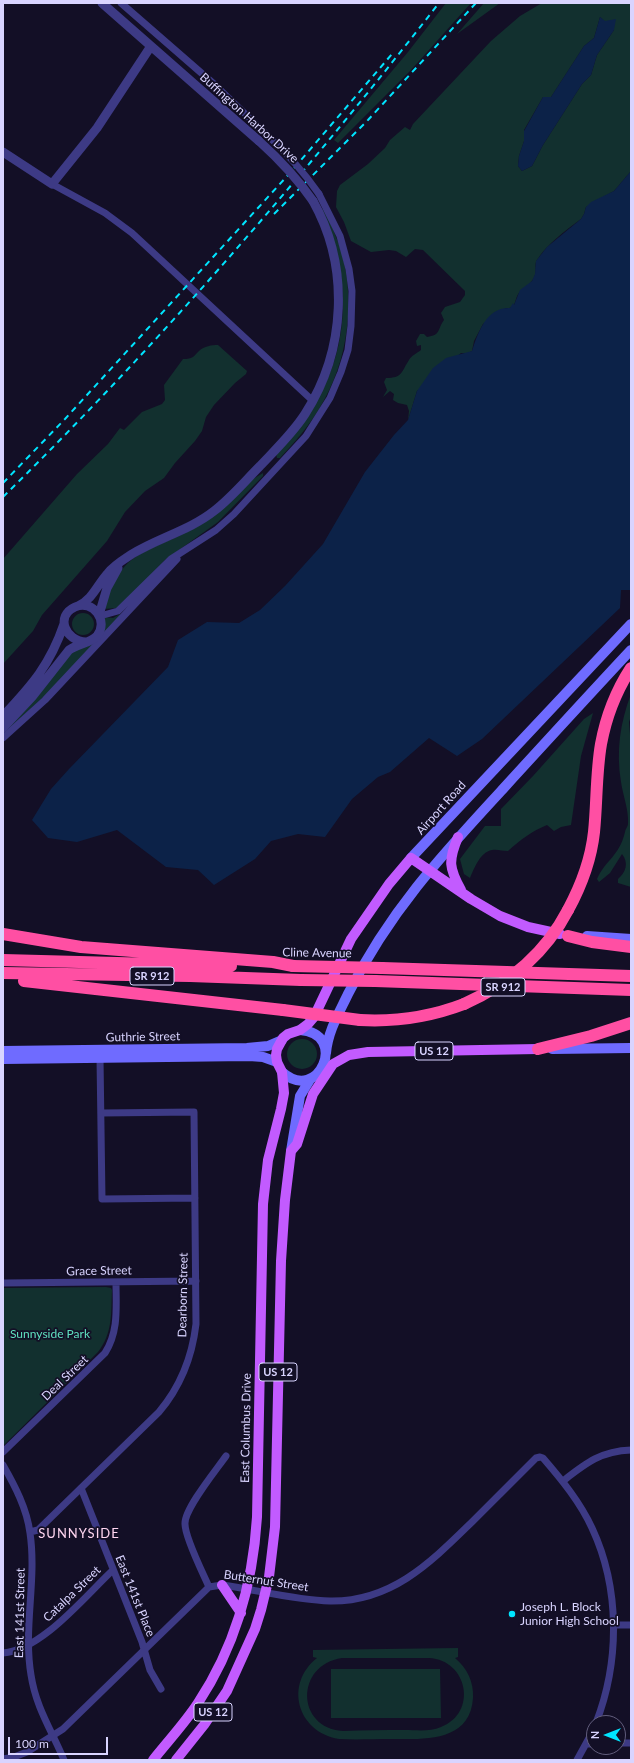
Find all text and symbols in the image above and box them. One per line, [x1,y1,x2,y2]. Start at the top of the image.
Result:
street label: Buffington Harbor Drive [197,70,301,166]
street label: Airport Road [413,778,469,838]
street label: Cline Avenue [282,945,352,961]
road number: SR 912 [130,967,174,985]
road number: SR 912 [481,978,525,996]
street label: Guthrie Street [106,1029,180,1045]
road number: US 12 [415,1042,453,1060]
street label: Dearborn Street [175,1252,191,1338]
street label: Grace Street [66,1263,132,1279]
park label: Sunnyside Park [10,1327,90,1341]
street label: Deal Street [39,1352,91,1404]
road number: US 12 [259,1363,297,1381]
street label: East Columbus Drive [238,1373,254,1483]
district label: SUNNYSIDE [38,1526,120,1542]
street label: East 141st Place [112,1553,158,1639]
street label: Catalpa Street [40,1563,104,1625]
street label: Butternut Street [223,1567,309,1595]
street label: East 141st Street [12,1568,28,1658]
place label: Joseph L. Block Junior High School [520,1600,619,1628]
marker: Joseph L. Block Junior High School [507,1609,517,1619]
road number: US 12 [194,1703,232,1721]
north arrow [586,1715,626,1755]
scale bar [10,1729,110,1755]
text: N [588,1731,601,1739]
text: 100 m [15,1736,49,1751]

